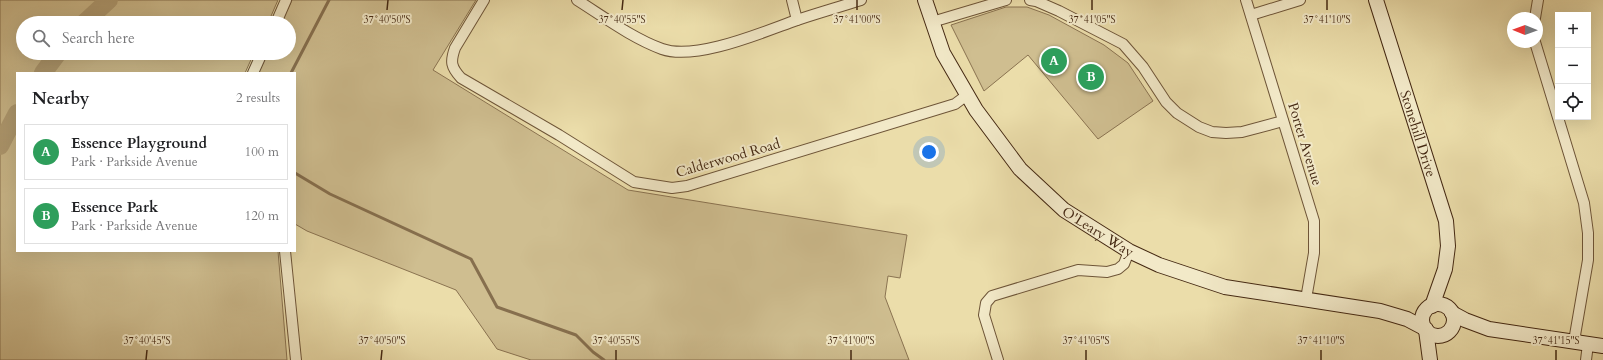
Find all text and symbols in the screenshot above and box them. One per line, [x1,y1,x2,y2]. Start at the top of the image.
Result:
north arrow [1507,12,1543,48]
map controls [1555,12,1591,120]
button: + [1555,12,1591,48]
text: 37°40'50"S [363,13,411,27]
text: 37°40'55"S [598,13,646,27]
text: 37°41'00"S [833,13,881,27]
text: 37°41'05"S [1068,13,1116,27]
text: 37°41'10"S [1303,13,1351,27]
search box [16,16,296,60]
icon: search [30,27,52,49]
text: Search here [62,28,135,48]
pin: A [1041,46,1067,76]
button: − [1555,48,1591,84]
pin: B [1078,62,1104,92]
button: locate [1555,84,1591,120]
text: Nearby [32,87,89,110]
street label: Stonehill Drive [1396,88,1441,179]
text: 2 results [236,89,280,107]
street label: Porter Avenue [1283,100,1327,188]
text: Essence Playground [71,133,207,153]
street label: Calderwood Road [674,134,783,182]
your location [919,142,939,162]
text: A [41,143,51,161]
text: 100 m [245,143,279,161]
text: Park · Parkside Avenue [71,153,198,171]
text: Essence Park [71,197,158,217]
street label: O'Leary Way [1059,202,1137,262]
text: B [41,207,51,225]
text: 120 m [245,207,279,225]
text: Park · Parkside Avenue [71,217,198,235]
text: 37°40'45"S [123,334,171,348]
text: 37°40'50"S [358,334,406,348]
text: 37°40'55"S [592,334,640,348]
text: 37°41'00"S [827,334,875,348]
text: 37°41'05"S [1062,334,1110,348]
text: 37°41'10"S [1297,334,1345,348]
text: 37°41'15"S [1532,334,1580,348]

